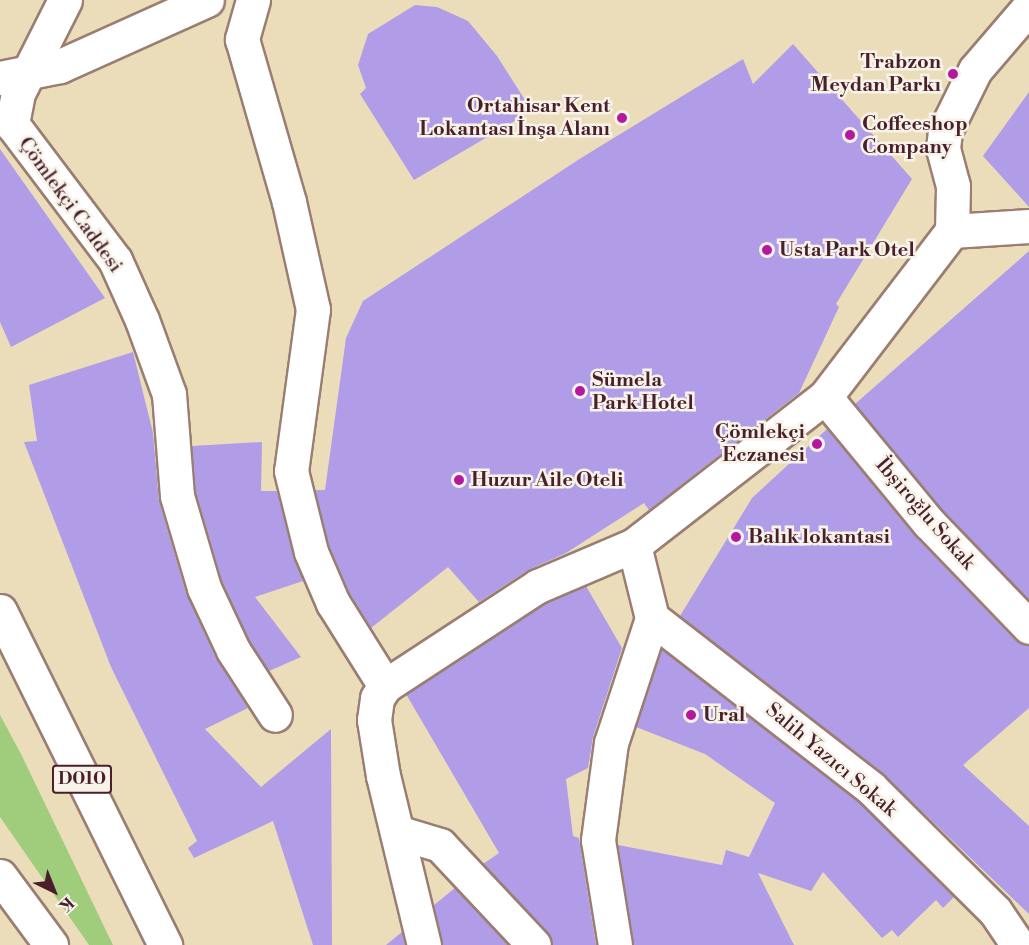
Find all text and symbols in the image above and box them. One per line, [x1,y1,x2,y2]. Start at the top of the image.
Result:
place label: Trabzon Meydan Parkı [811,51,941,98]
marker: Trabzon Meydan Parkı [946,67,960,81]
place label: Ortahisar Kent Lokantası İnşa Alanı [419,94,610,141]
marker: Ortahisar Kent Lokantası İnşa Alanı [615,111,629,125]
place label: Coffeeshop Company [862,112,968,159]
marker: Coffeeshop Company [843,128,857,142]
street label: Çömlekçi Caddesi [13,133,127,277]
place label: Usta Park Otel [779,238,915,262]
marker: Usta Park Otel [760,243,774,257]
place label: Sümela Park Hotel [592,368,694,415]
marker: Sümela Park Hotel [573,384,587,398]
place label: Çömlekçi Eczanesi [715,420,805,467]
marker: Çömlekçi Eczanesi [810,437,824,451]
street label: İbşiroğlu Sokak [870,453,980,575]
place label: Huzur Aile Oteli [471,468,623,492]
marker: Huzur Aile Oteli [452,473,466,487]
place label: Balık lokantasi [748,525,890,549]
marker: Balık lokantasi [729,530,743,544]
street label: Salih Yazıcı Sokak [761,698,901,822]
place label: Ural [703,703,745,727]
marker: Ural [684,708,698,722]
road number: D010 [50,764,113,794]
north arrow [24,861,84,921]
text: K [55,892,78,916]

